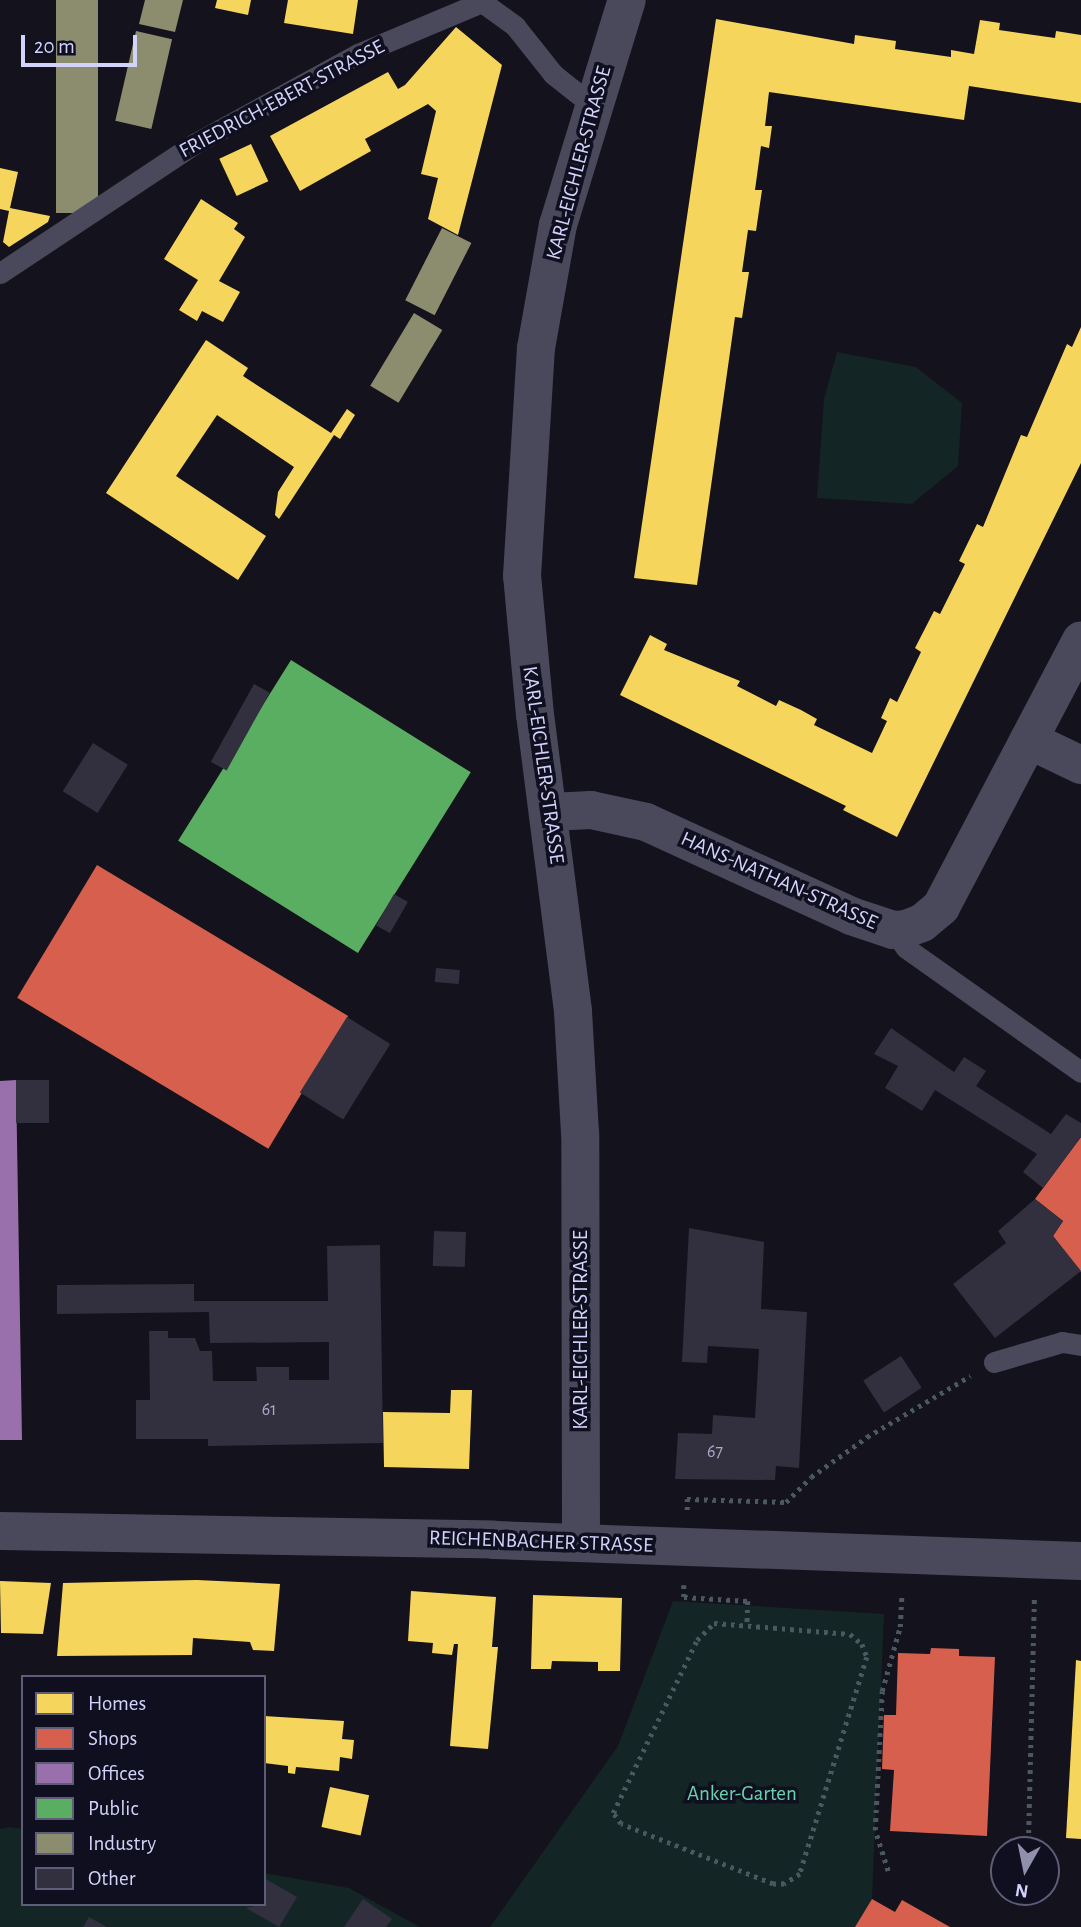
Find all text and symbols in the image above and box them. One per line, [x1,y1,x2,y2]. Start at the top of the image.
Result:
scale bar [24,21,140,65]
street label: FRIEDRICH-EBERT-STRASSE [175,34,389,164]
text: 20 m [34,36,75,57]
street label: KARL-EICHLER-STRASSE [541,63,617,263]
street label: KARL-EICHLER-STRASSE [517,664,569,866]
street label: HANS-NATHAN-STRASSE [677,826,881,936]
street label: KARL-EICHLER-STRASSE [568,1230,594,1430]
house number: 61 [262,1399,276,1421]
house number: 67 [707,1441,723,1463]
street label: REICHENBACHER STRASSE [429,1525,653,1559]
legend [21,1675,266,1906]
text: Homes [88,1693,146,1714]
text: Shops [88,1728,137,1749]
text: Offices [88,1763,145,1784]
park label: Anker-Garten [687,1781,797,1807]
text: Public [88,1798,138,1819]
text: Industry [88,1833,156,1854]
north arrow [990,1836,1060,1906]
text: Other [88,1868,135,1889]
text: N [1014,1880,1030,1901]

